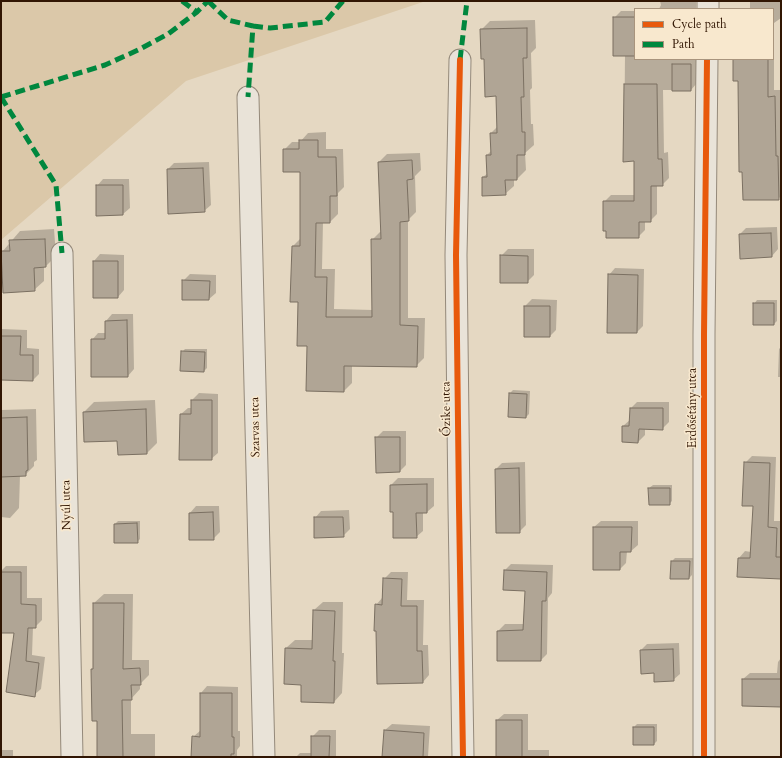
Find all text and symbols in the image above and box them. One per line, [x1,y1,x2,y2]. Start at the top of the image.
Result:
legend [634,8,774,60]
text: Cycle path [672,16,727,32]
text: Path [672,36,695,52]
street label: Erdősétány utca [686,368,700,448]
street label: Őzike utca [439,381,455,437]
street label: Szarvas utca [248,397,264,457]
street label: Nyúl utca [59,480,75,530]

